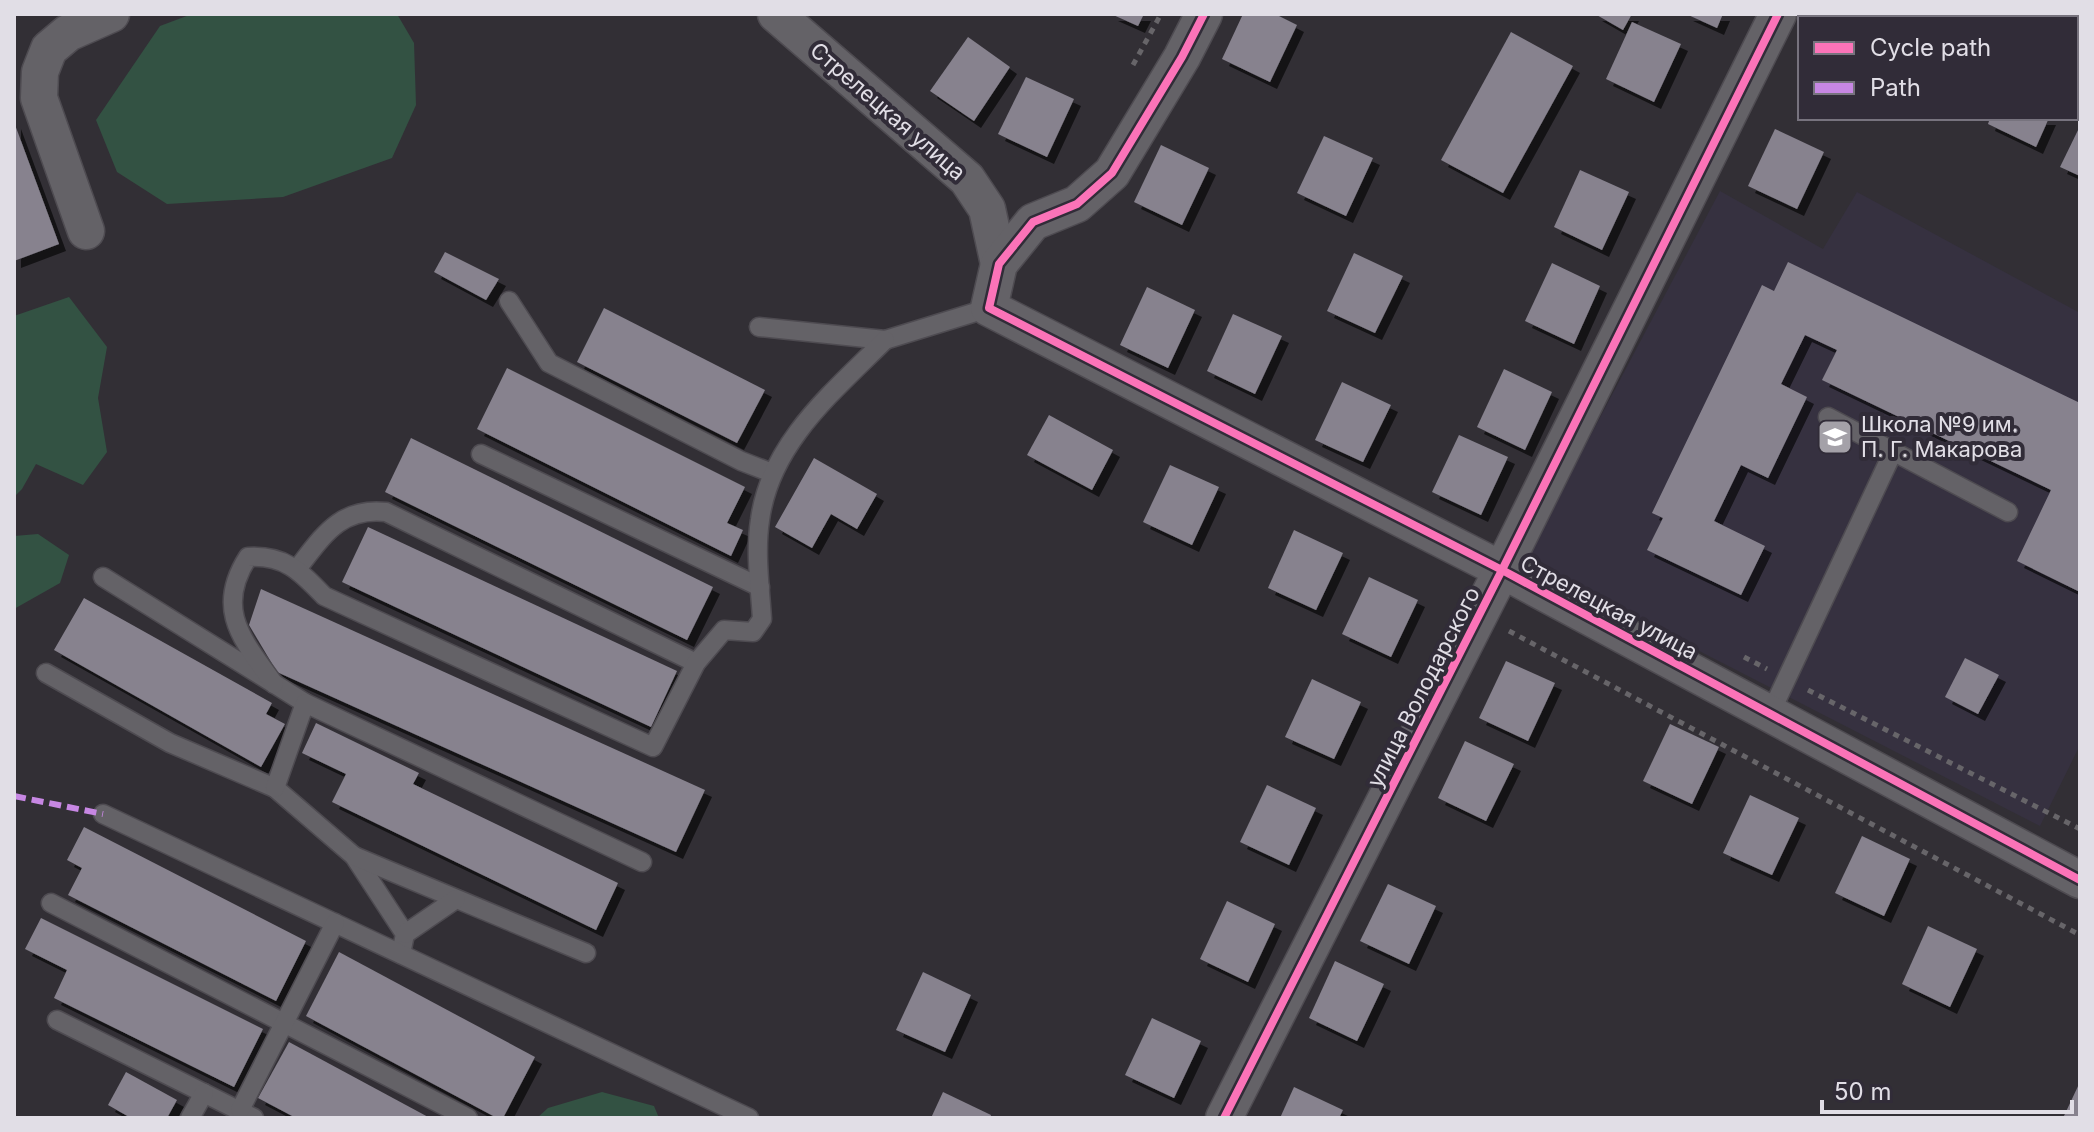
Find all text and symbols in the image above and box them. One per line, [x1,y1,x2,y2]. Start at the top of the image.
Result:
legend [1798,16,2078,120]
text: Cycle path [1870,33,1991,62]
street label: Стрелецкая улица [805,37,971,185]
text: Path [1870,73,1921,102]
place label: Школа №9 им. П. Г. Макарова [1861,411,2022,462]
school or university icon: Школа №9 им. П. Г. Макарова [1816,418,1854,456]
street label: Стрелецкая улица [1516,549,1702,665]
street label: улица Володарского [1361,582,1485,792]
scale bar [1822,1064,2072,1114]
text: 50 m [1834,1077,1892,1106]

